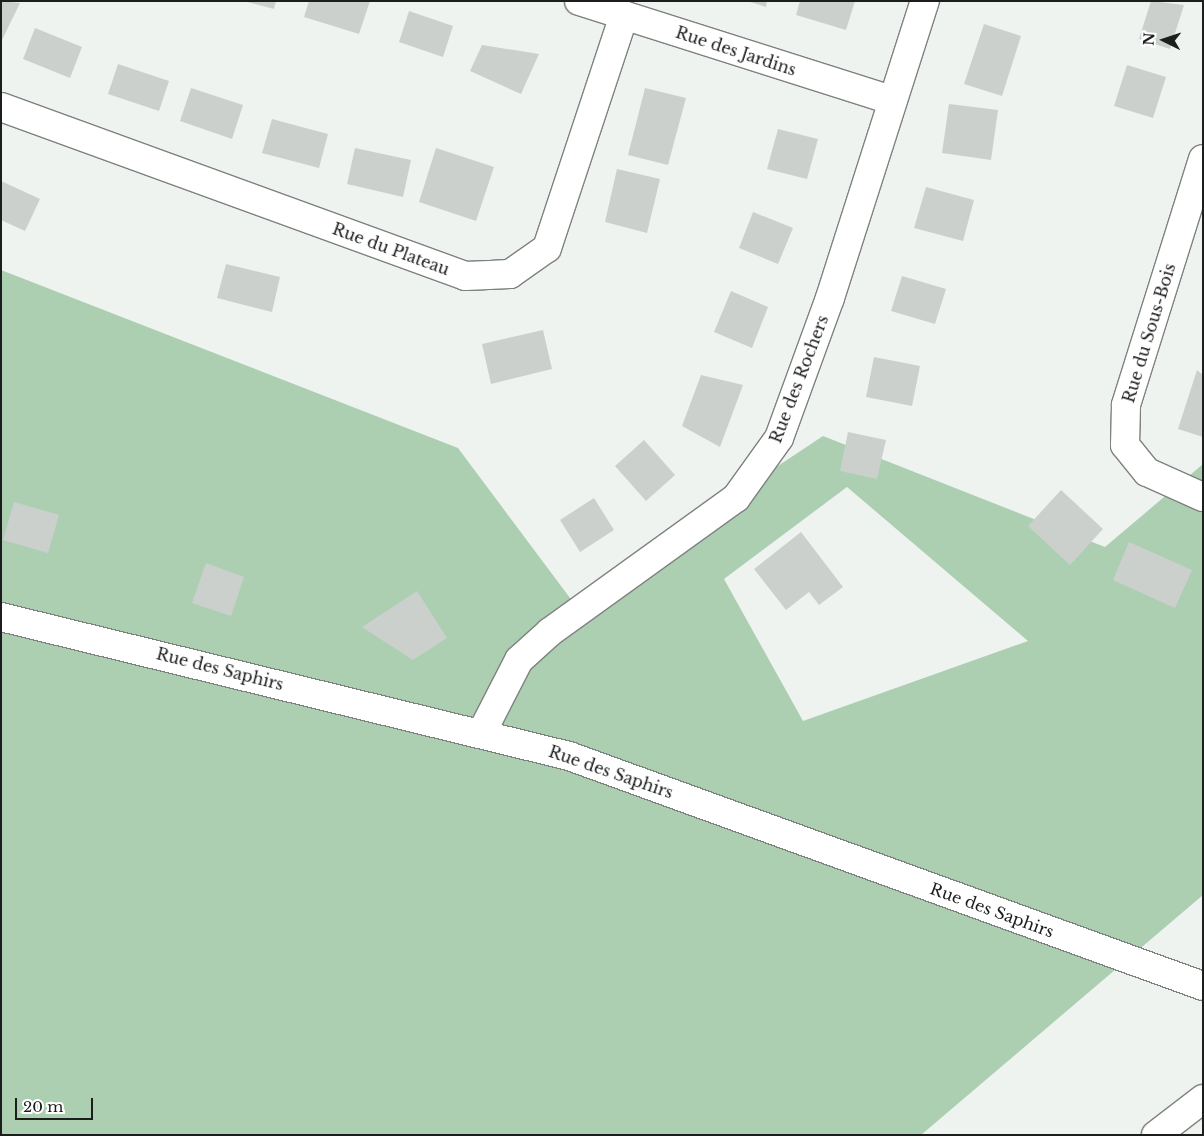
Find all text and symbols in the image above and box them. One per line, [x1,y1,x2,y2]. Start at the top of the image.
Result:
north arrow [1139,15,1189,65]
street label: Rue des Jardins [673,22,799,80]
text: N [1140,32,1158,46]
street label: Rue du Plateau [330,219,452,279]
street label: Rue du Sous-Bois [1119,261,1179,405]
street label: Rue des Rochers [766,312,832,446]
street label: Rue des Saphirs [154,644,286,694]
street label: Rue des Saphirs [546,742,676,802]
street label: Rue des Saphirs [927,879,1057,941]
scale bar [18,1088,95,1120]
text: 20 m [23,1097,63,1116]

